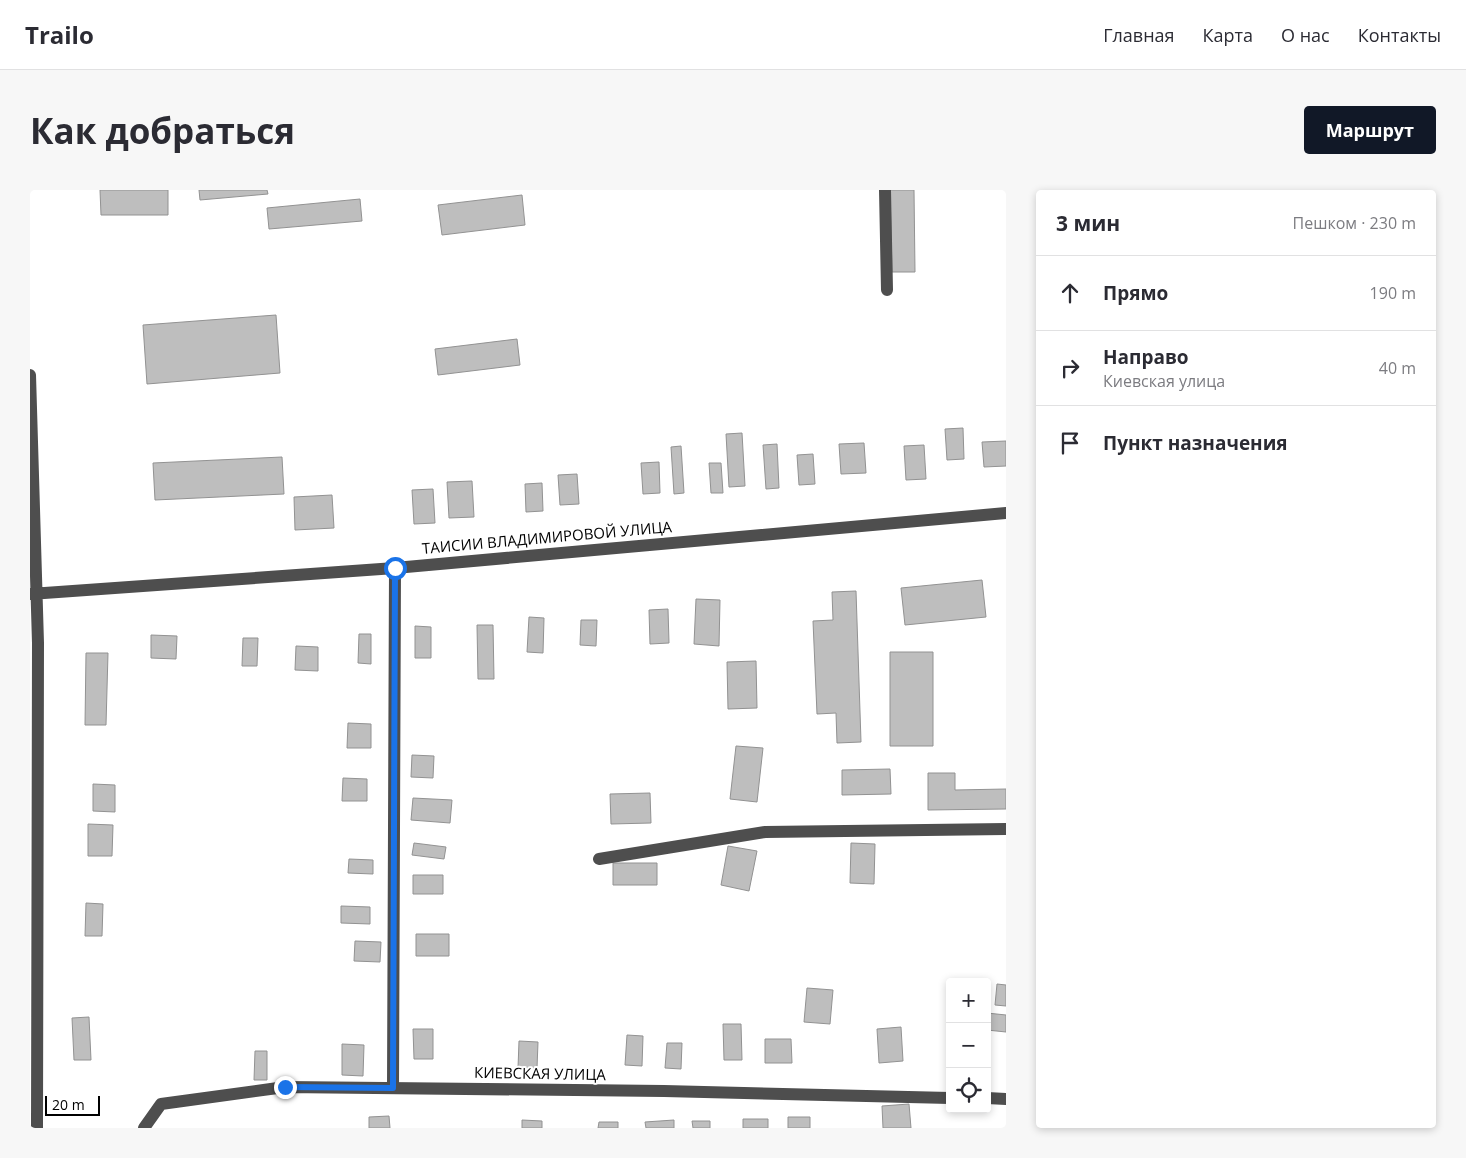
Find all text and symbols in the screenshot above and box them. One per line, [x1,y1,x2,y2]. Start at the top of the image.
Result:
text: Trailo [25,18,94,51]
text: Главная [1103,23,1175,47]
text: Карта [1203,23,1253,47]
text: О нас [1281,23,1330,47]
text: Контакты [1358,23,1441,47]
button: Маршрут [1304,106,1436,154]
text: Как добраться [30,107,295,154]
text: 3 мин [1056,209,1120,237]
text: Пешком · 230 m [1293,212,1416,234]
icon: ahead [1056,279,1084,307]
text: Прямо [1103,280,1168,306]
text: 190 m [1370,282,1416,304]
text: Направо [1103,344,1189,370]
icon: right [1056,354,1084,382]
text: 40 m [1379,357,1416,379]
text: Киевская улица [1103,370,1225,392]
icon: arrive [1056,429,1084,457]
text: Пункт назначения [1103,430,1288,456]
street label: ТАИСИИ ВЛАДИМИРОВОЙ УЛИЦА [421,516,673,558]
route start [384,557,407,580]
map controls [946,978,991,1113]
button: + [946,978,991,1023]
button: − [946,1023,991,1068]
street label: КИЕВСКАЯ УЛИЦА [474,1062,607,1084]
button: locate [946,1068,991,1113]
route end [274,1076,297,1099]
scale bar [45,1093,100,1116]
text: 20 m [52,1095,85,1114]

